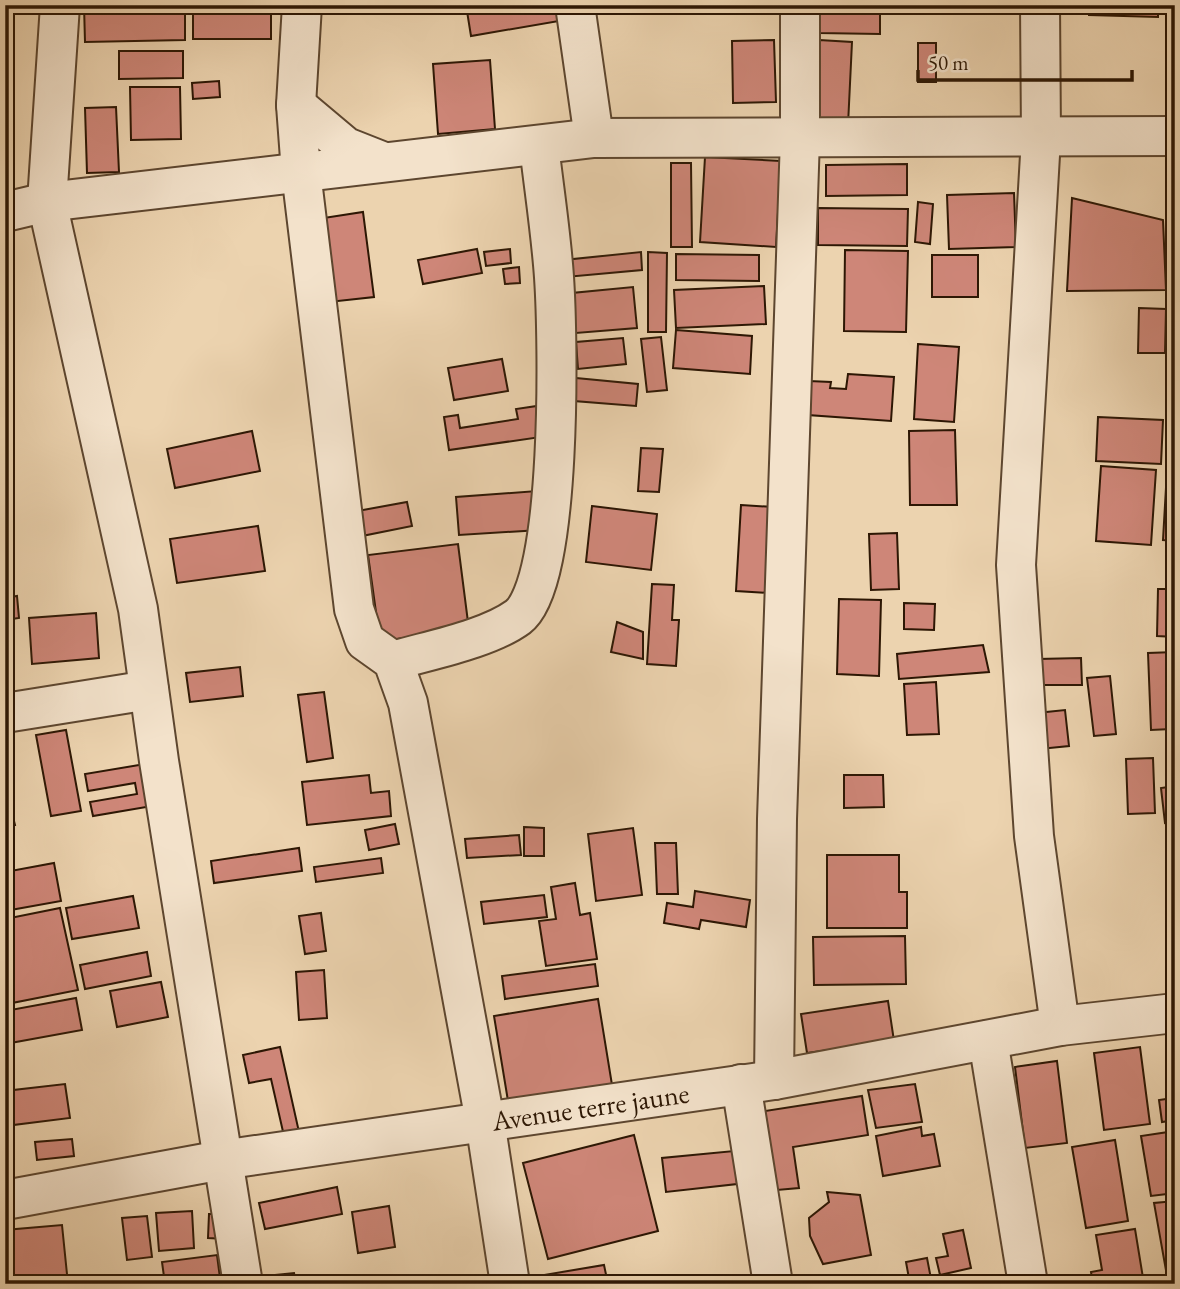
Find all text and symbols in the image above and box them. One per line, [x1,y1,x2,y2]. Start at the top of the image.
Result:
scale bar [918,38,1131,82]
text: 50 m [928,49,969,76]
street label: Avenue terre jaune [488,1074,692,1139]

